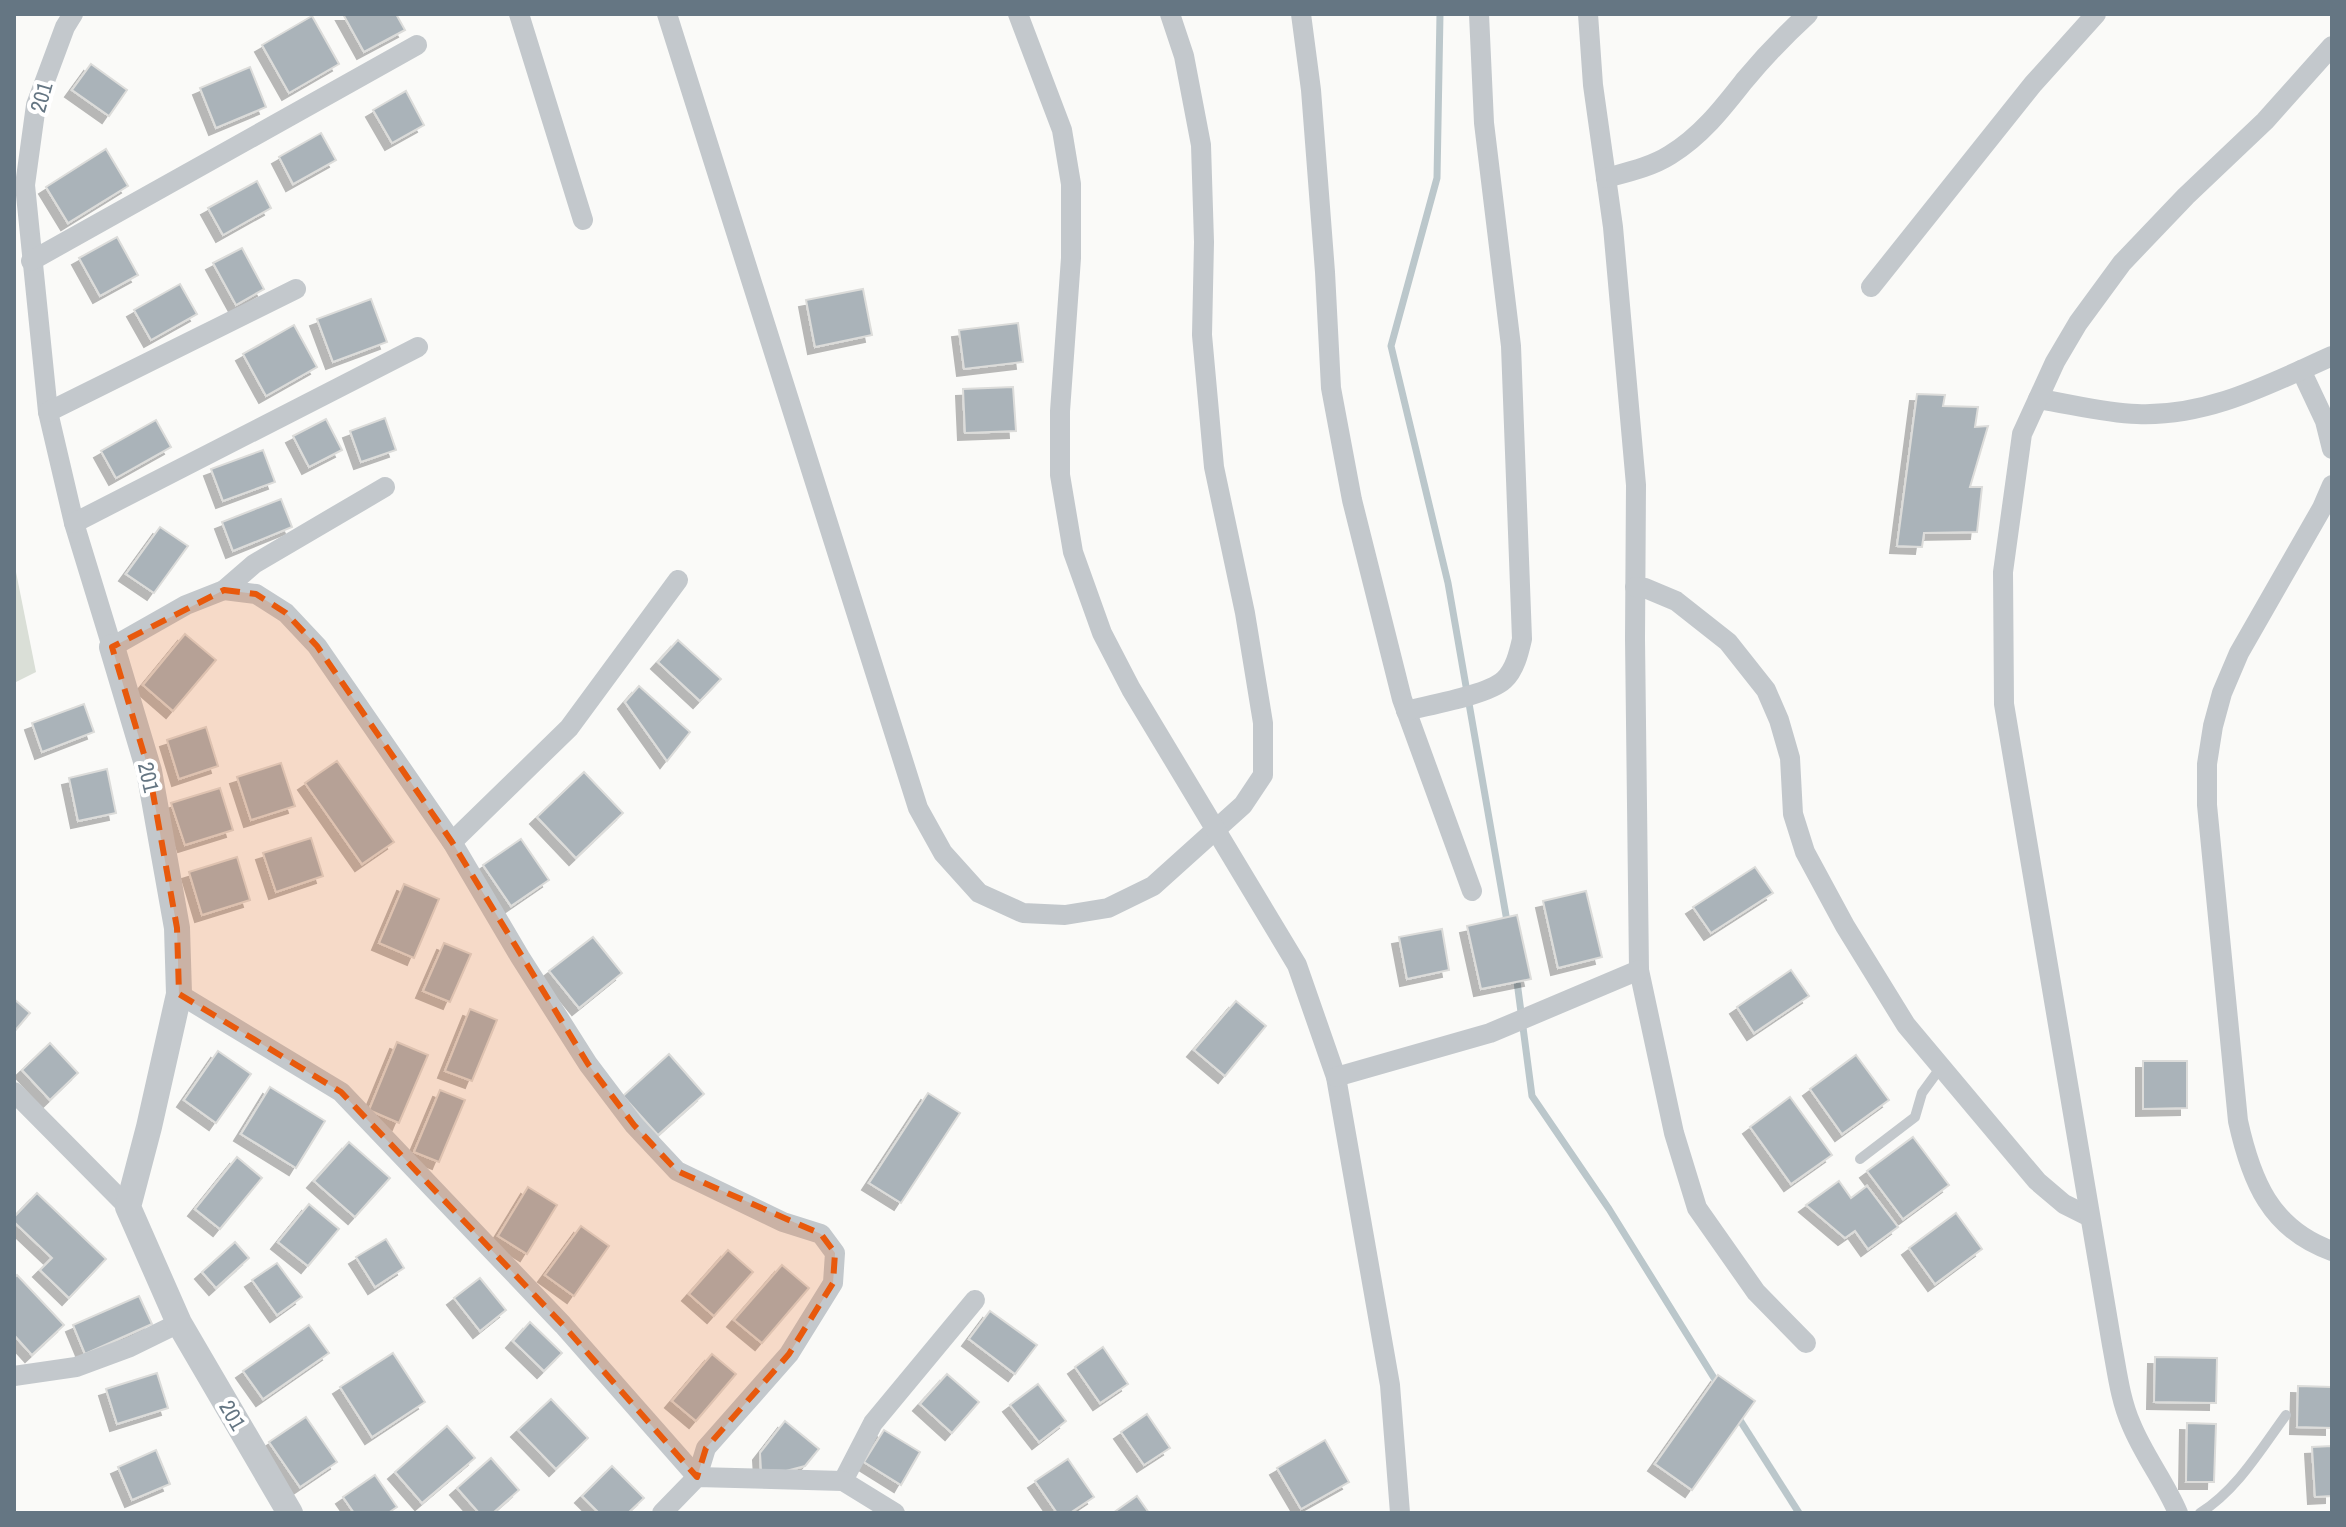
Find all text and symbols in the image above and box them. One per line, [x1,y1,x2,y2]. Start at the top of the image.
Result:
street label: 201 [22,78,60,116]
street label: 201 [131,759,167,795]
street label: 201 [212,1394,254,1436]

